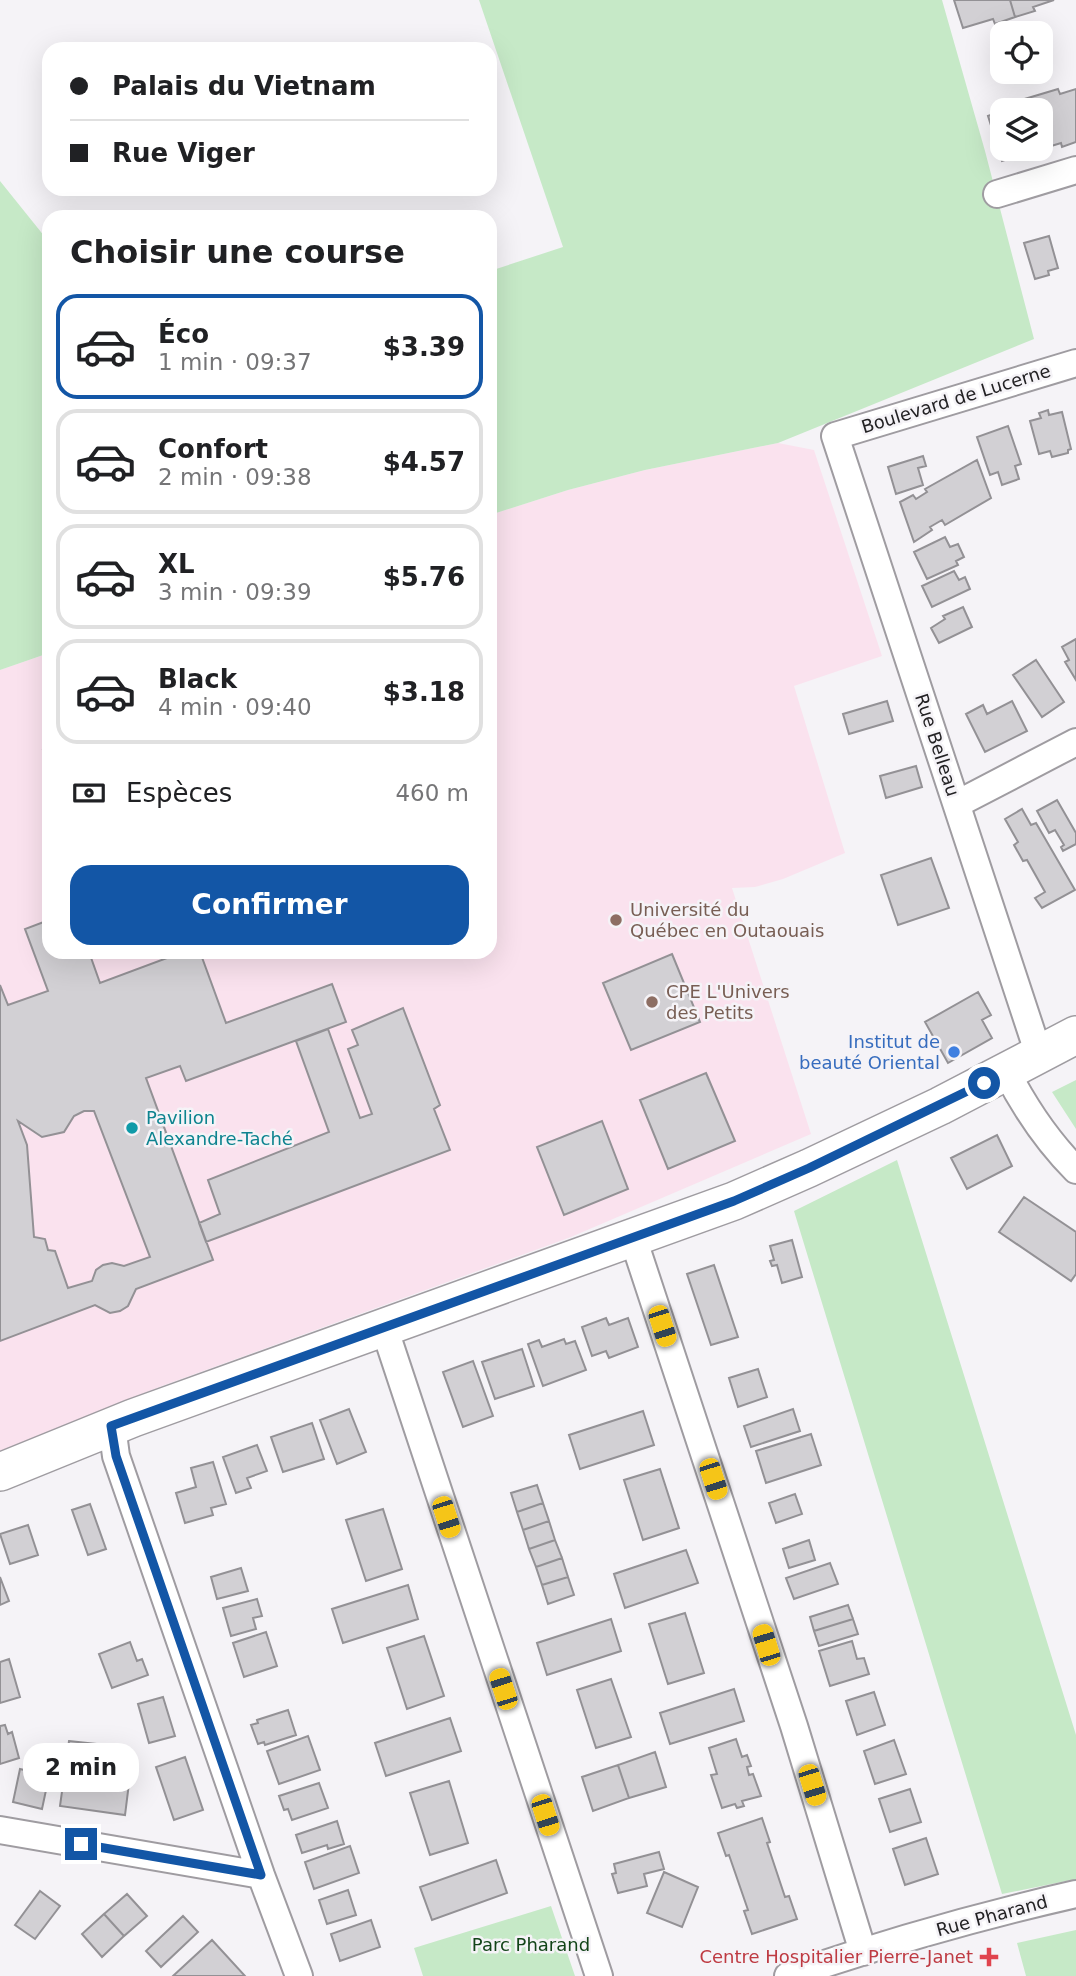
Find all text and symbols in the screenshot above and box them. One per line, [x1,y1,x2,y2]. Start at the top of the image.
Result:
map controls [990,21,1053,161]
button: locate [990,21,1053,84]
text: Palais du Vietnam [112,71,376,101]
button: layers [990,98,1053,161]
text: Rue Viger [112,138,255,168]
text: Choisir une course [70,233,405,271]
icon: car [74,315,137,378]
text: Éco [158,319,209,349]
text: $3.39 [383,332,465,362]
text: 1 min · 09:37 [158,349,312,375]
street label: Boulevard de Lucerne [859,360,1053,437]
icon: car [74,430,137,493]
text: Confort [158,434,268,464]
text: $4.57 [383,447,465,477]
text: 2 min · 09:38 [158,464,312,490]
icon: car [74,545,137,608]
text: XL [158,549,195,579]
text: $5.76 [383,562,465,592]
text: 3 min · 09:39 [158,579,312,605]
icon: car [74,660,137,723]
text: Black [158,664,237,694]
text: $3.18 [383,677,465,707]
street label: Rue Belleau [911,691,964,799]
text: 4 min · 09:40 [158,694,312,720]
icon: cash [70,774,108,812]
text: Espèces [126,778,232,808]
text: 460 m [395,780,469,806]
button: Confirmer [70,865,469,945]
place label: Université du Québec en Outaouais [630,899,824,941]
marker: Université du Québec en Outaouais [608,912,624,928]
place label: CPE L'Univers des Petits [666,981,790,1023]
marker: CPE L'Univers des Petits [644,994,660,1010]
place label: Institut de beauté Oriental [799,1031,940,1073]
marker: Institut de beauté Oriental [946,1044,962,1060]
route start [968,1067,1000,1099]
place label: Pavilion Alexandre-Taché [146,1107,293,1149]
marker: Pavilion Alexandre-Taché [124,1120,140,1136]
car [646,1303,679,1349]
car [697,1456,730,1502]
car [430,1494,463,1540]
car [750,1622,783,1668]
car [487,1666,520,1712]
callout: 2 min [23,1742,139,1792]
text: 2 min [45,1754,117,1780]
car [796,1762,829,1808]
car [529,1792,562,1838]
route end [65,1828,97,1860]
street label: Rue Pharand [934,1891,1050,1940]
park label: Parc Pharand [472,1934,590,1955]
place label: Centre Hospitalier Pierre-Janet [699,1946,973,1967]
marker: Centre Hospitalier Pierre-Janet [979,1947,999,1967]

